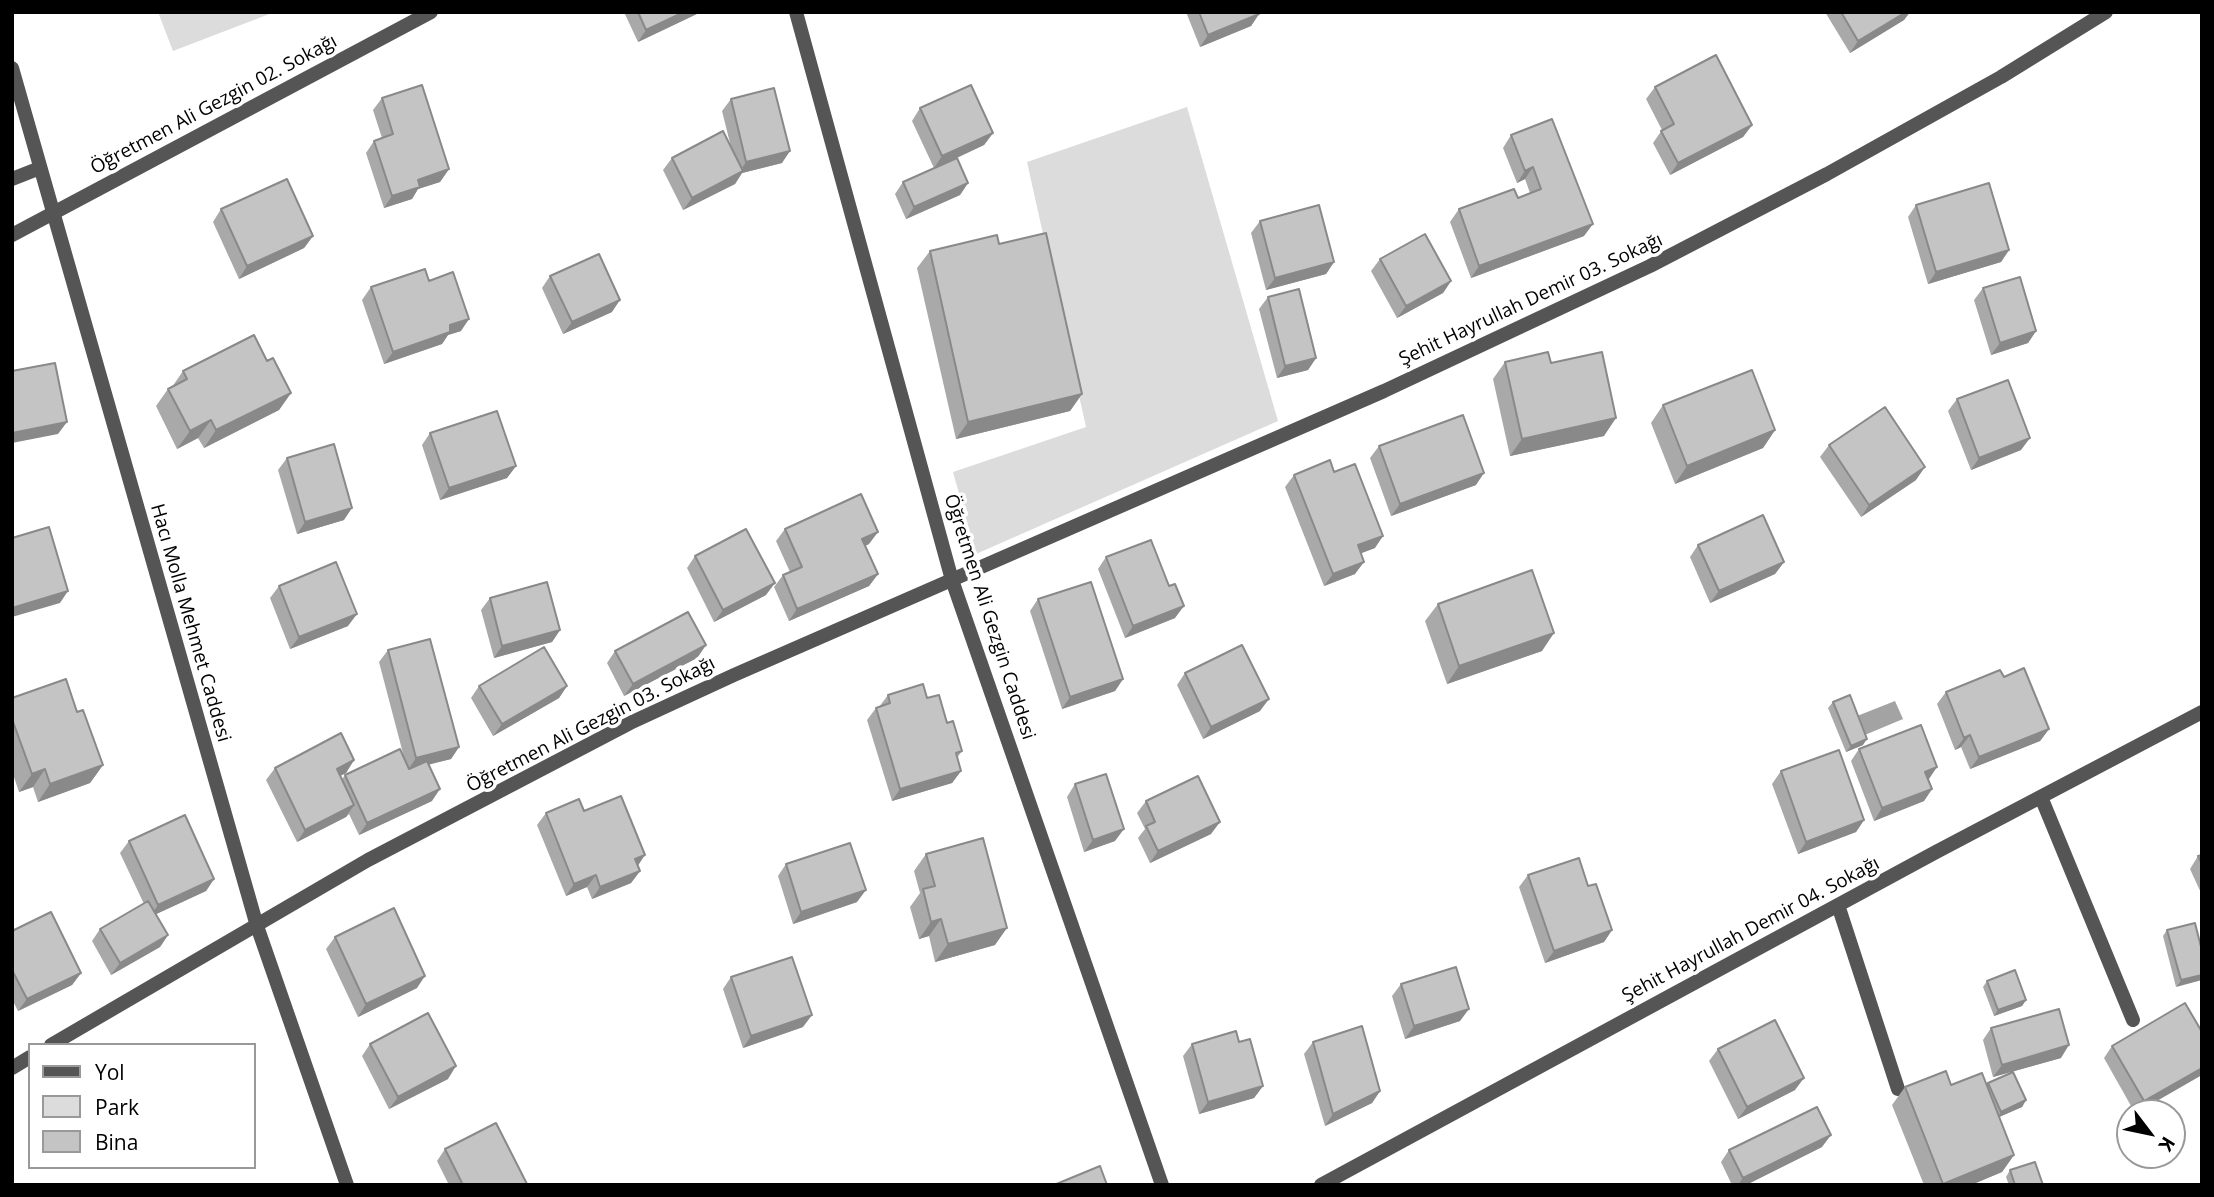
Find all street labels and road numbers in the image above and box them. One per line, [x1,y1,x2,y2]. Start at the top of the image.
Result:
street label: Öğretmen Ali Gezgin 02. Sokağı [87,30,341,180]
street label: Şehit Hayrullah Demir 03. Sokağı [1396,229,1666,371]
street label: Öğretmen Ali Gezgin Caddesi [938,491,1040,743]
street label: Hacı Molla Mehmet Caddesi [145,501,235,745]
street label: Öğretmen Ali Gezgin 03. Sokağı [463,652,719,798]
street label: Şehit Hayrullah Demir 04. Sokağı [1618,852,1884,1008]

